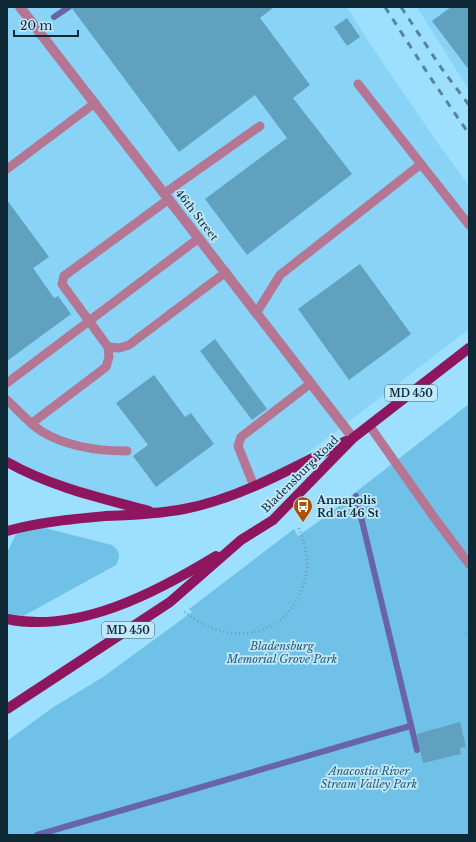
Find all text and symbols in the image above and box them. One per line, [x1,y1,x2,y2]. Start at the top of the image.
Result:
scale bar [14,12,78,38]
text: 20 m [20,18,52,33]
street label: 46th Street [173,186,222,244]
road number: MD 450 [385,385,437,401]
street label: Bladensburg Road [259,432,342,515]
place label: Annapolis Rd at 46 St [316,493,380,520]
bus stop icon: Annapolis Rd at 46 St [292,495,314,523]
road number: MD 450 [102,622,154,638]
park label: Bladensburg Memorial Grove Park [226,639,337,666]
park label: Anacostia River Stream Valley Park [321,764,418,791]

